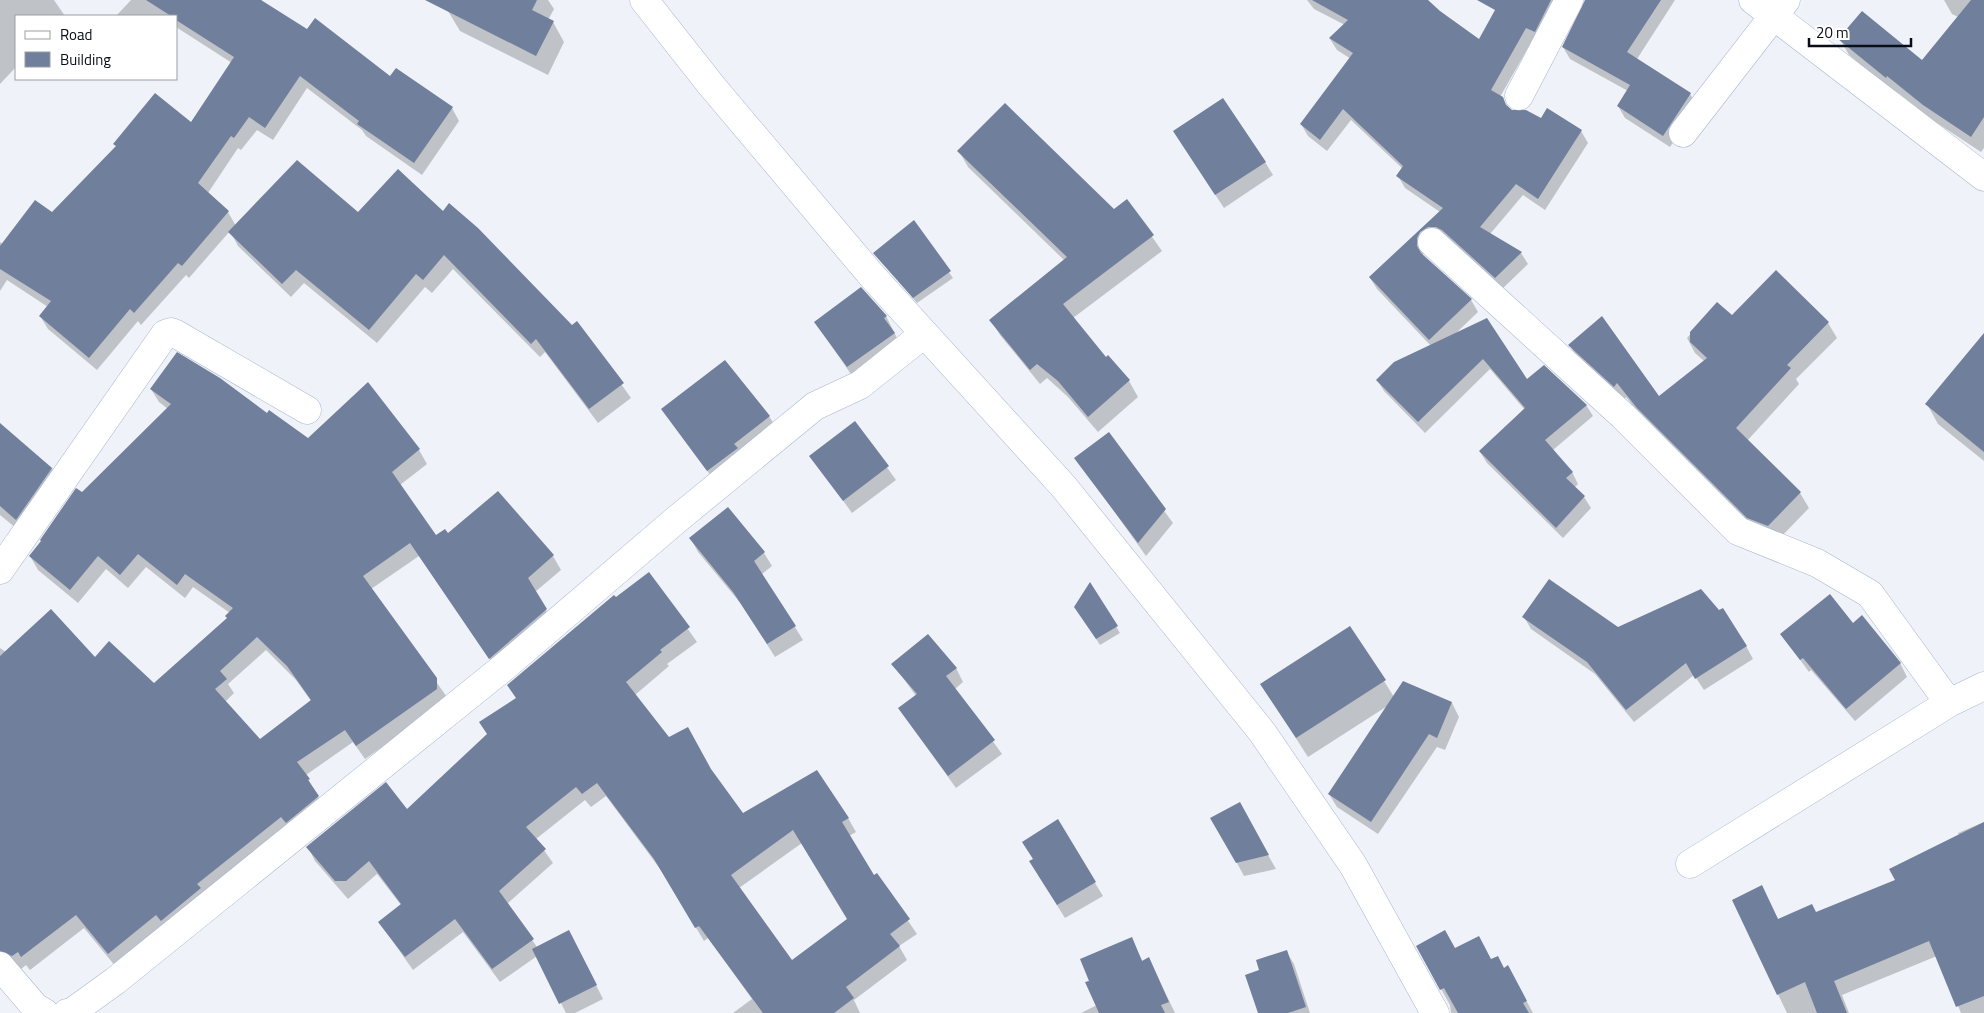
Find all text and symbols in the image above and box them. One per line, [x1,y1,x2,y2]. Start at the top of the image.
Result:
legend [15,15,178,80]
scale bar [1809,15,1912,47]
text: 20 m [1816,21,1849,44]
text: Road [60,23,92,46]
text: Building [60,48,111,71]

